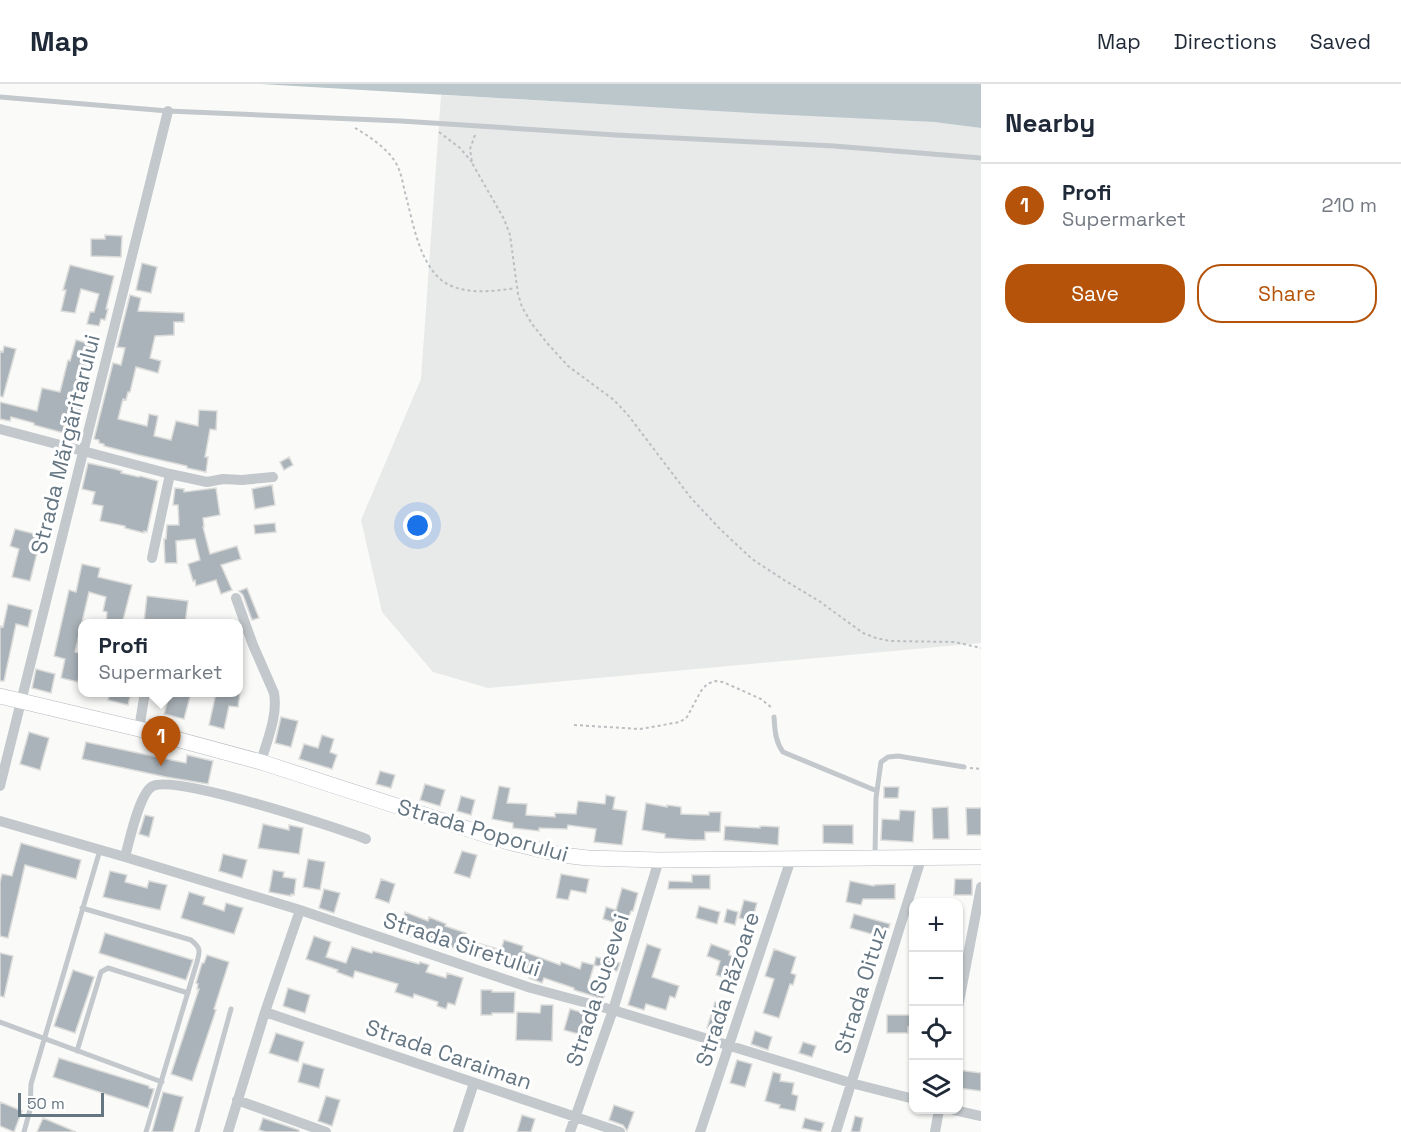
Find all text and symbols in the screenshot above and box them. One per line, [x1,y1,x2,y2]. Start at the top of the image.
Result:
text: Map [30,23,89,59]
text: Map [1097,28,1141,55]
text: Directions [1174,28,1277,55]
text: Saved [1310,28,1371,55]
text: Nearby [1005,106,1095,140]
text: Profi [1062,178,1112,206]
text: 1 [1020,192,1029,218]
text: 210 m [1321,192,1377,218]
text: Supermarket [1062,206,1186,232]
button: Save [1005,264,1185,323]
button: Share [1197,264,1377,323]
street label: Strada Mărgăritarului [24,331,106,557]
your location [403,511,432,540]
popup [78,619,243,697]
text: Profi [99,631,148,659]
text: Supermarket [99,659,222,685]
pin: 1 [142,716,180,766]
street label: Strada Poporului [394,792,572,868]
map controls [909,898,963,1114]
button: + [909,898,963,952]
street label: Strada Siretului [380,905,544,983]
street label: Strada Răzoare [689,908,765,1070]
street label: Strada Sucevei [559,910,635,1070]
street label: Strada Oituz [827,923,893,1057]
button: − [909,952,963,1006]
button: locate [909,1006,963,1060]
street label: Strada Caraiman [362,1012,536,1096]
button: layers [909,1060,963,1114]
scale bar [18,1090,104,1118]
text: 50 m [27,1093,65,1114]

